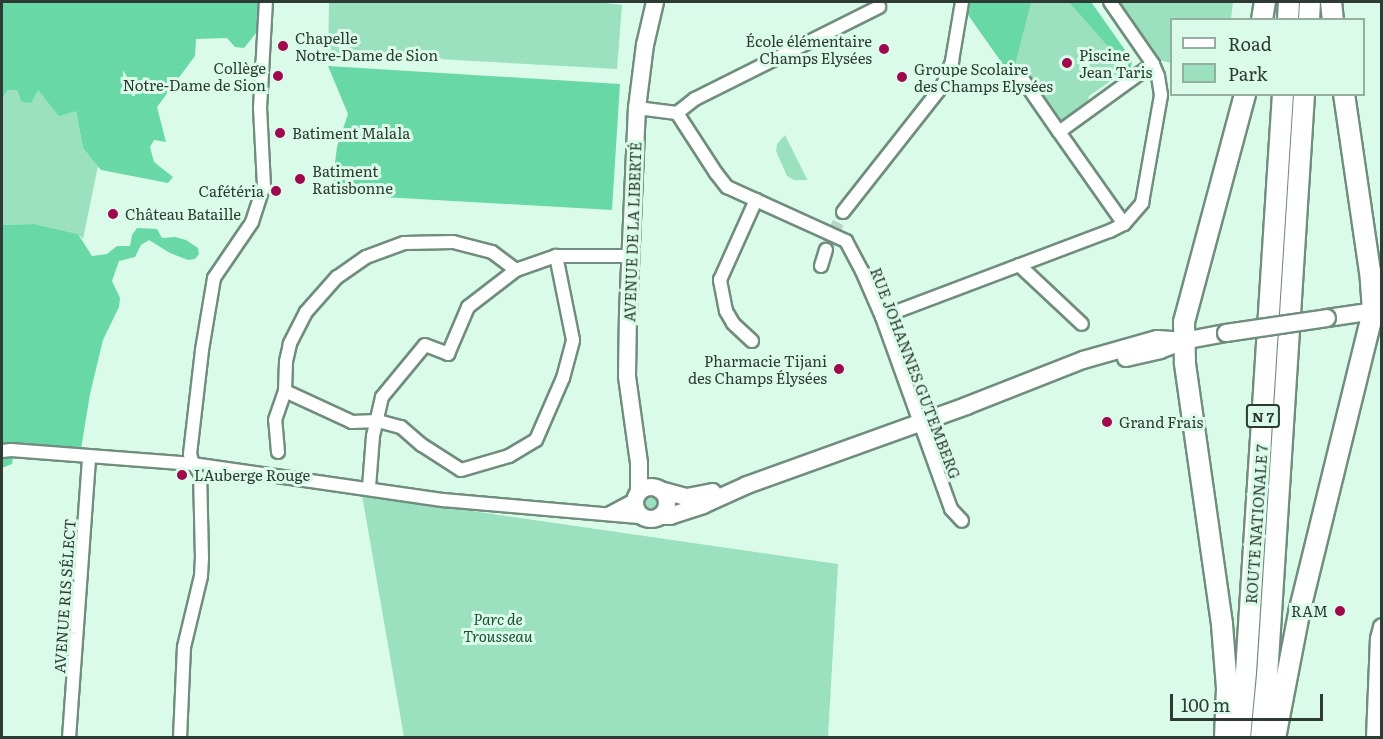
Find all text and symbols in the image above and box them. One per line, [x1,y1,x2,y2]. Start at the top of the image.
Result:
legend [1170,18,1365,96]
place label: Chapelle Notre-Dame de Sion [295,28,438,63]
text: Road [1228,30,1272,57]
place label: École élémentaire Champs Elysées [745,31,872,66]
marker: Chapelle Notre-Dame de Sion [276,39,290,53]
marker: École élémentaire Champs Elysées [877,42,891,56]
place label: Piscine Jean Taris [1079,45,1152,80]
marker: Piscine Jean Taris [1060,56,1074,70]
place label: Collège Notre-Dame de Sion [123,58,266,93]
place label: Groupe Scolaire des Champs Elysées [914,59,1053,94]
text: Park [1228,60,1267,87]
marker: Collège Notre-Dame de Sion [271,69,285,83]
marker: Groupe Scolaire des Champs Elysées [895,70,909,84]
place label: Batiment Malala [292,124,410,142]
marker: Batiment Malala [273,126,287,140]
street label: AVENUE DE LA LIBERTÉ [620,142,644,322]
place label: Batiment Ratisbonne [312,161,393,196]
marker: Batiment Ratisbonne [293,172,307,186]
place label: Cafétéria [199,182,264,200]
marker: Cafétéria [269,184,283,198]
place label: Château Bataille [125,205,241,223]
marker: Château Bataille [106,207,120,221]
street label: RUE JOHANNES GUTEMBERG [867,265,965,481]
place label: Pharmacie Tijani des Champs Élysées [688,351,827,386]
marker: Pharmacie Tijani des Champs Élysées [832,362,846,376]
road number: N 7 [1245,405,1281,427]
place label: Grand Frais [1119,413,1203,431]
marker: Grand Frais [1100,415,1114,429]
street label: ROUTE NATIONALE 7 [1241,444,1271,604]
place label: L'Auberge Rouge [194,466,310,484]
marker: L'Auberge Rouge [175,468,189,482]
street label: AVENUE RIS SÉLECT [50,518,78,674]
place label: RAM [1291,602,1328,620]
marker: RAM [1333,604,1347,618]
park label: Parc de Trousseau [463,609,533,644]
scale bar [1173,682,1326,720]
text: 100 m [1181,691,1230,718]

